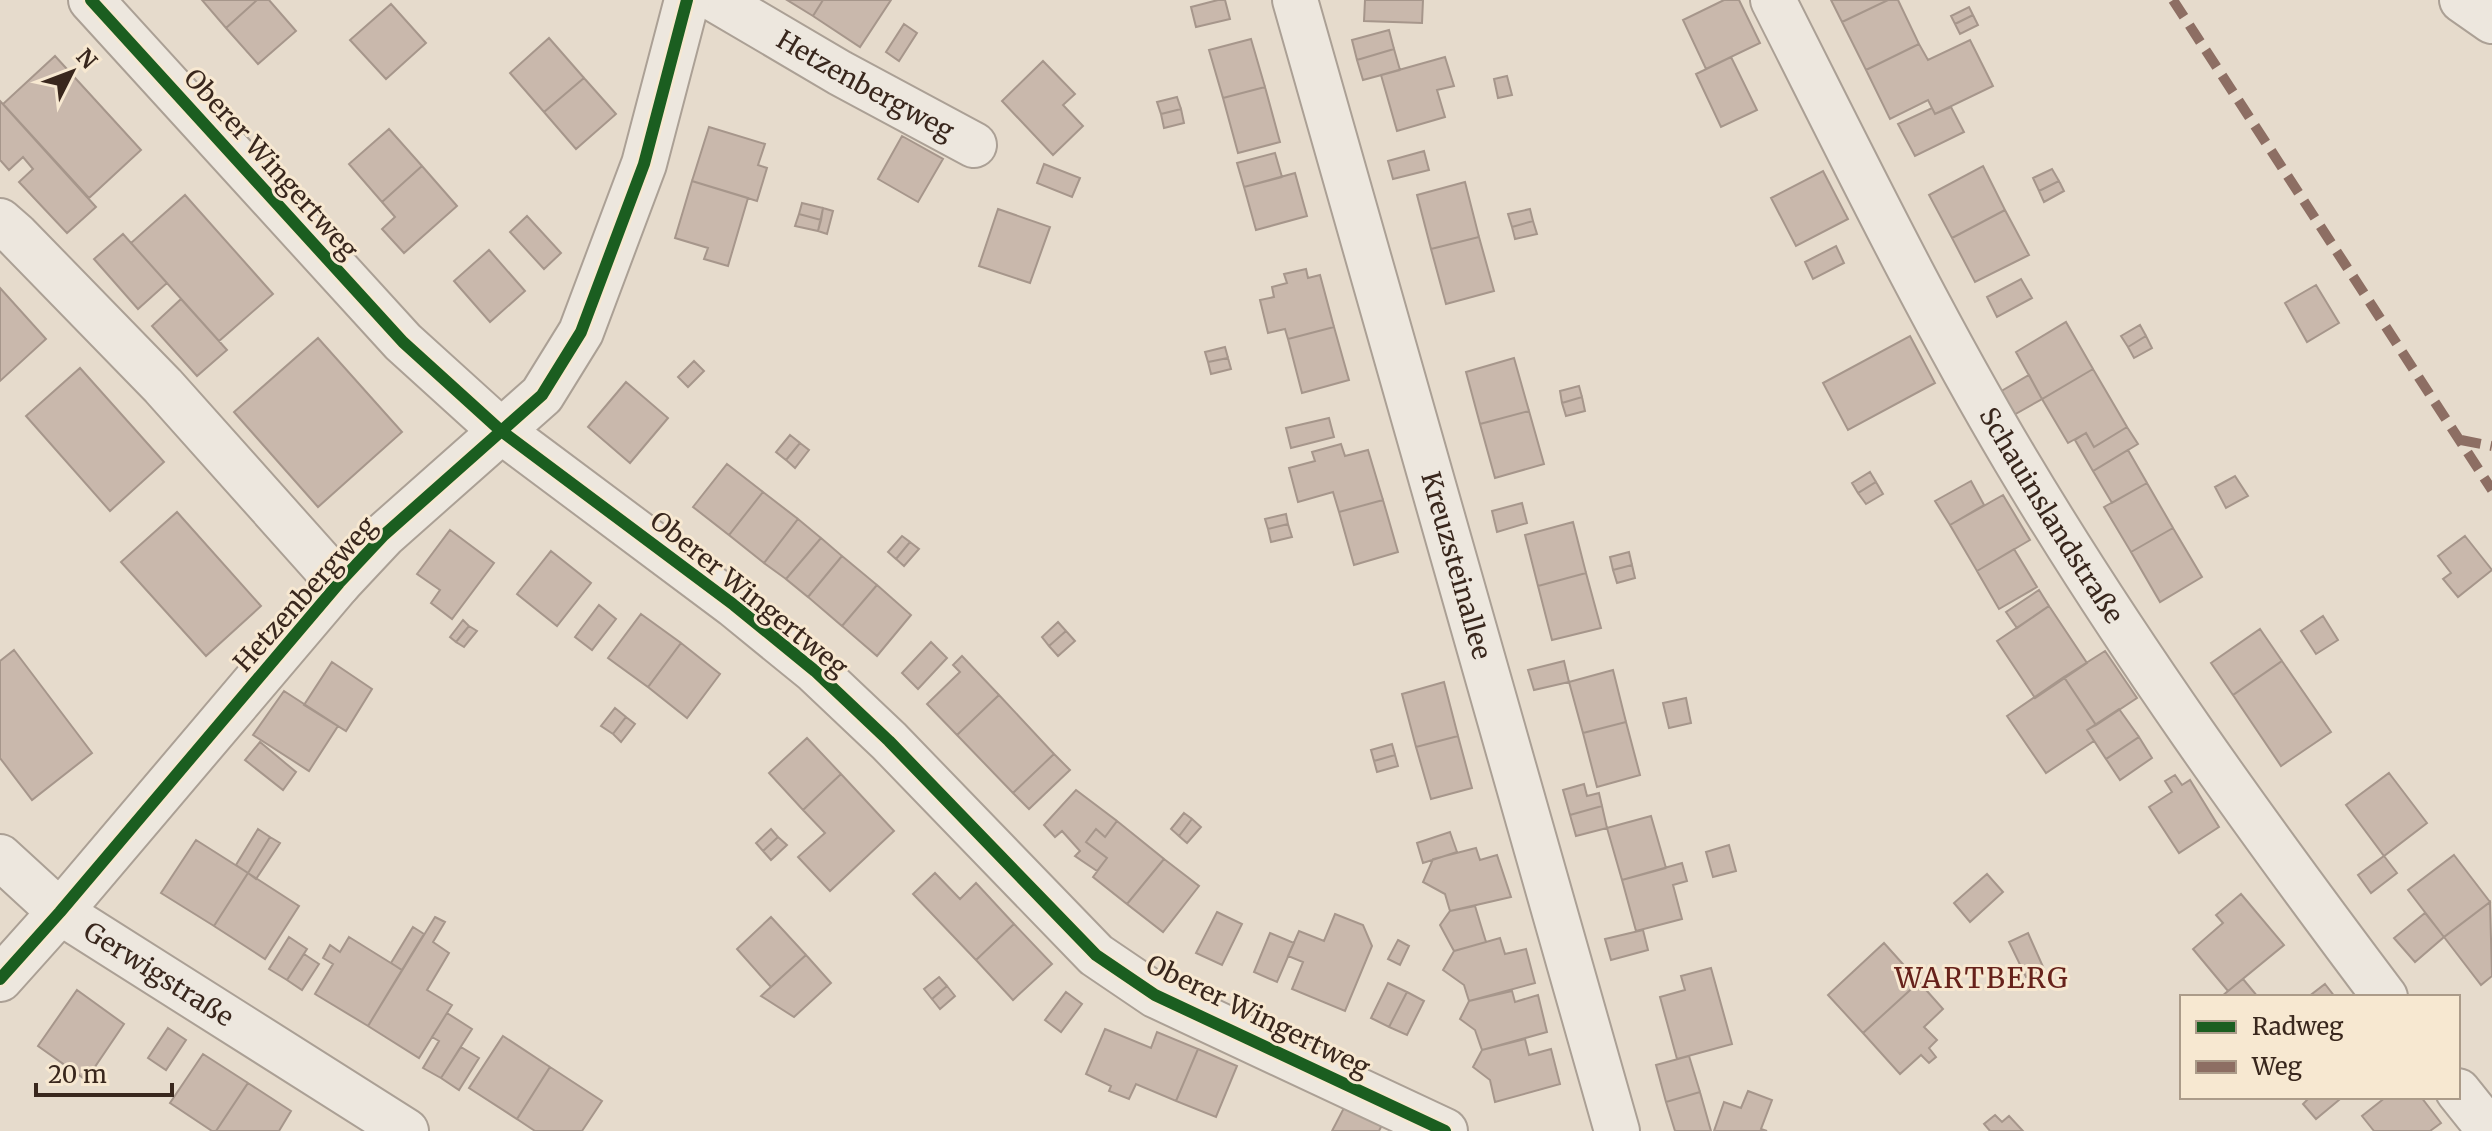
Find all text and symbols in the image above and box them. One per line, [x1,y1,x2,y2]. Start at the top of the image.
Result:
street label: Hetzenbergweg [771,22,960,147]
north arrow [32,32,112,112]
text: N [71,43,103,75]
street label: Oberer Wingertweg [177,62,366,266]
street label: Schauinslandstraße [1972,401,2131,630]
street label: Kreuzsteinallee [1414,468,1499,663]
street label: Oberer Wingertweg [644,504,855,684]
street label: Hetzenbergweg [226,509,383,678]
street label: Gerwigstraße [78,914,240,1034]
street label: Oberer Wingertweg [1141,947,1376,1084]
district label: WARTBERG [1893,960,2070,996]
legend [2180,995,2460,1099]
text: Radweg [2252,1011,2344,1042]
scale bar [36,1047,172,1097]
text: Weg [2251,1051,2302,1082]
text: 20 m [48,1059,107,1090]

